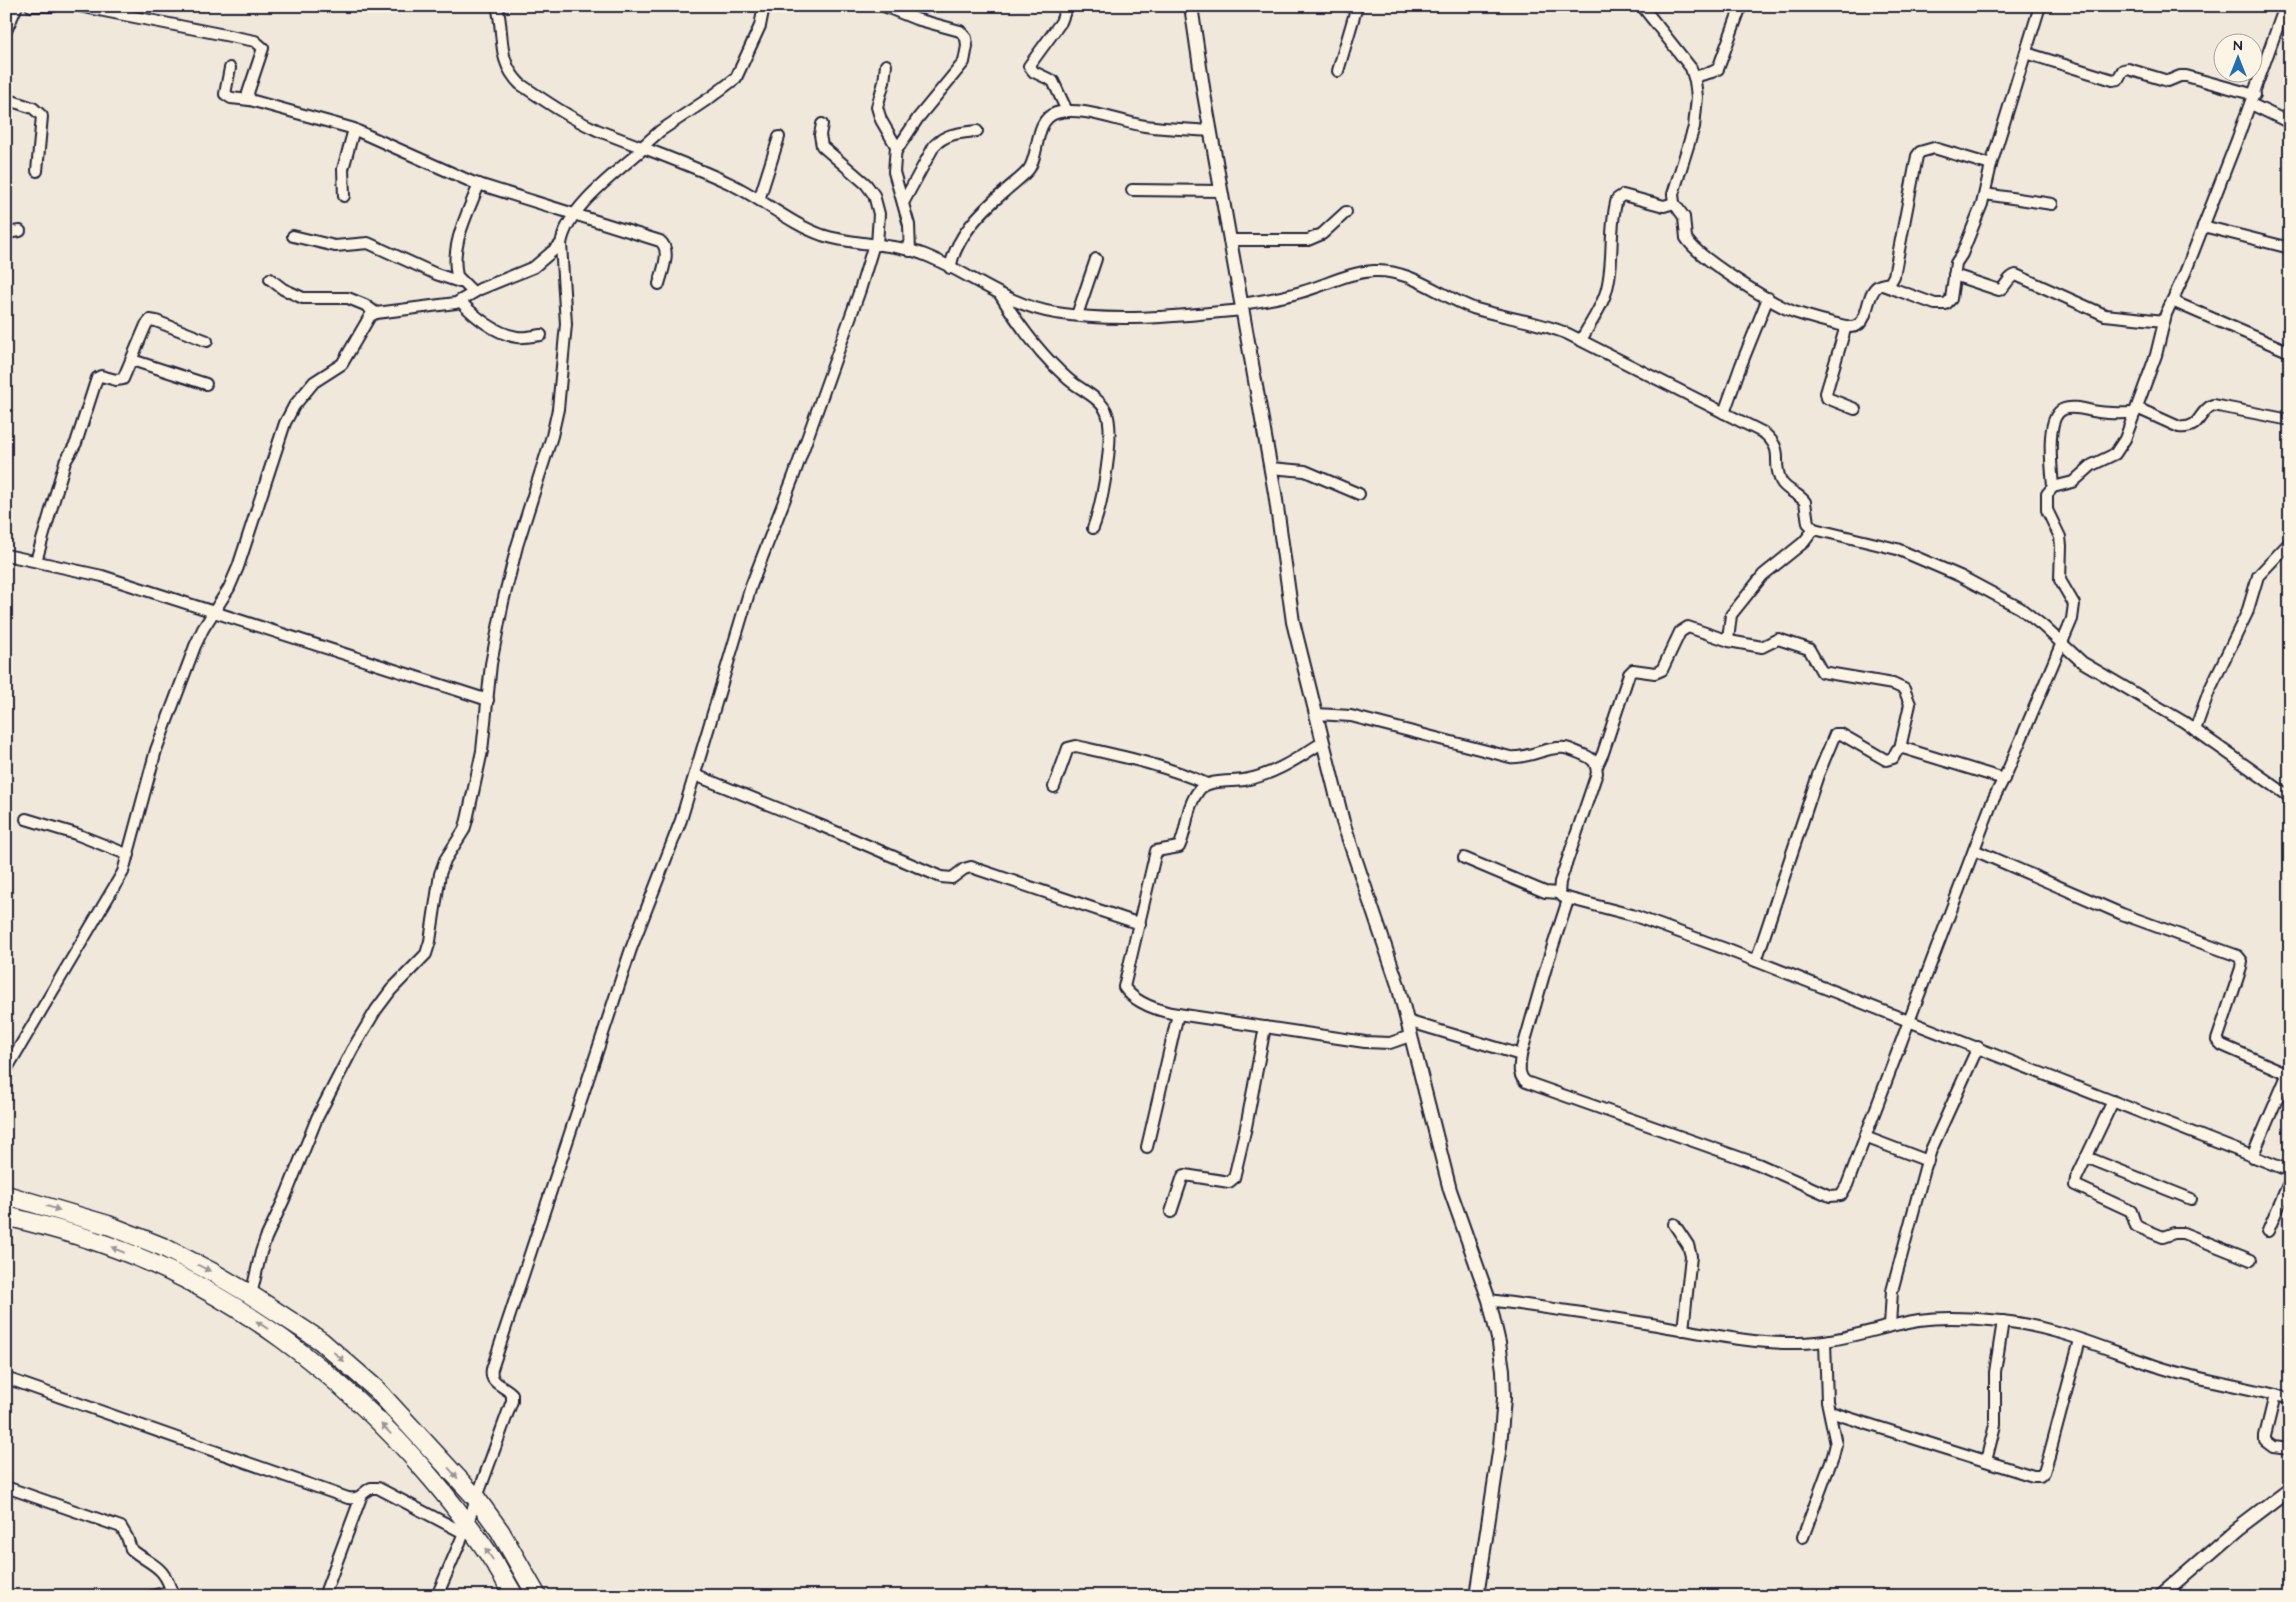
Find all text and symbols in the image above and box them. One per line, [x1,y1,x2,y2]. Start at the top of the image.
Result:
north arrow [2214,32,2264,82]
text: N [2234,36,2243,56]
one-way arrow [46,1204,61,1212]
one-way arrow [110,1246,125,1254]
one-way arrow [197,1264,211,1272]
one-way arrow [255,1320,269,1330]
one-way arrow [333,1352,346,1363]
one-way arrow [380,1423,392,1435]
one-way arrow [447,1466,459,1478]
one-way arrow [485,1547,494,1561]

